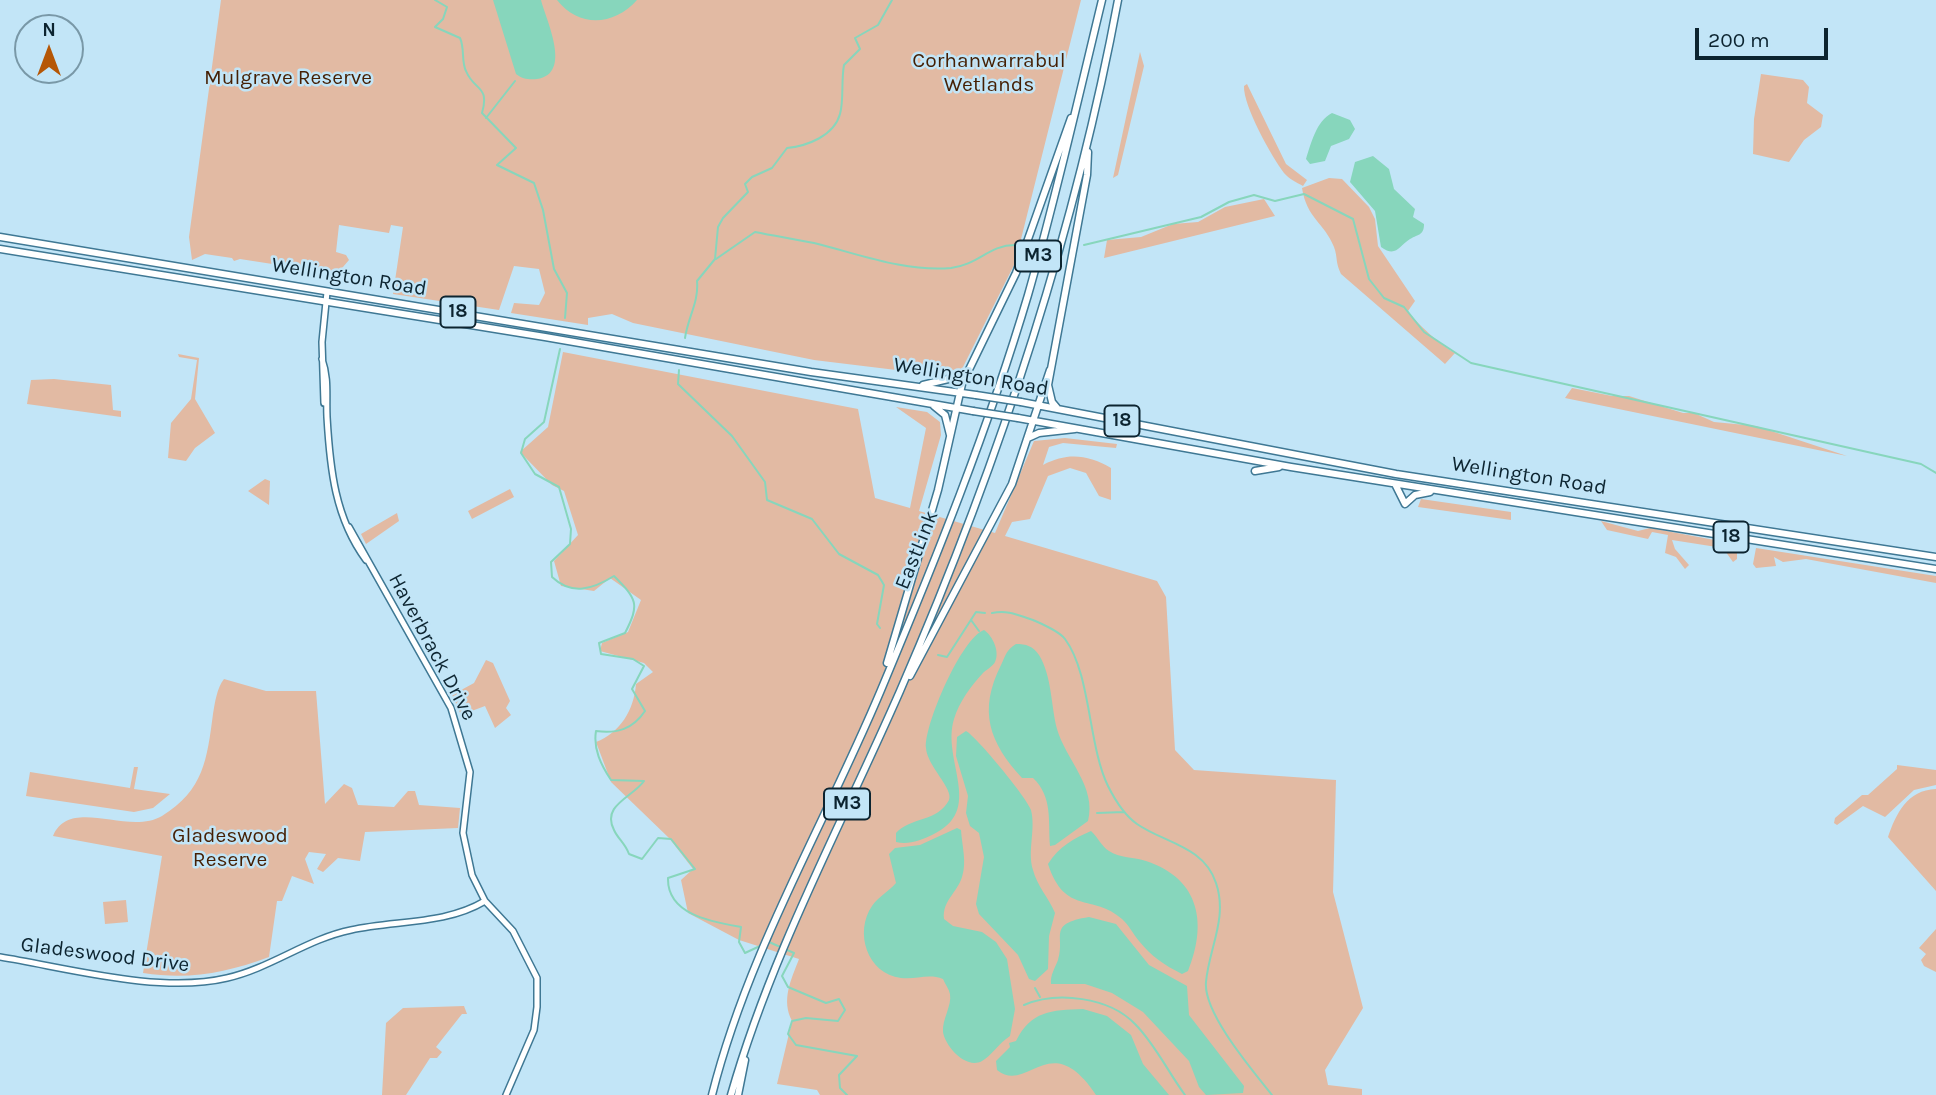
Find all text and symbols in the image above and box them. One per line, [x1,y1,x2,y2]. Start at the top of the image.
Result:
north arrow [14,14,84,84]
scale bar [1698,14,1831,58]
text: N [42,19,56,41]
text: 200 m [1708,28,1770,52]
park label: Corhanwarrabul Wetlands [912,48,1066,98]
park label: Mulgrave Reserve [204,65,372,91]
road number: M3 [1015,240,1061,272]
street label: Wellington Road [270,252,428,302]
road number: 18 [440,296,476,328]
street label: Wellington Road [892,352,1050,402]
road number: 18 [1104,406,1140,436]
street label: Wellington Road [1450,451,1608,501]
street label: EastLink [890,507,944,593]
road number: 18 [1714,522,1748,552]
street label: Haverbrack Drive [383,569,481,725]
road number: M3 [824,789,870,820]
park label: Gladeswood Reserve [172,823,288,873]
street label: Gladeswood Drive [19,932,191,978]

